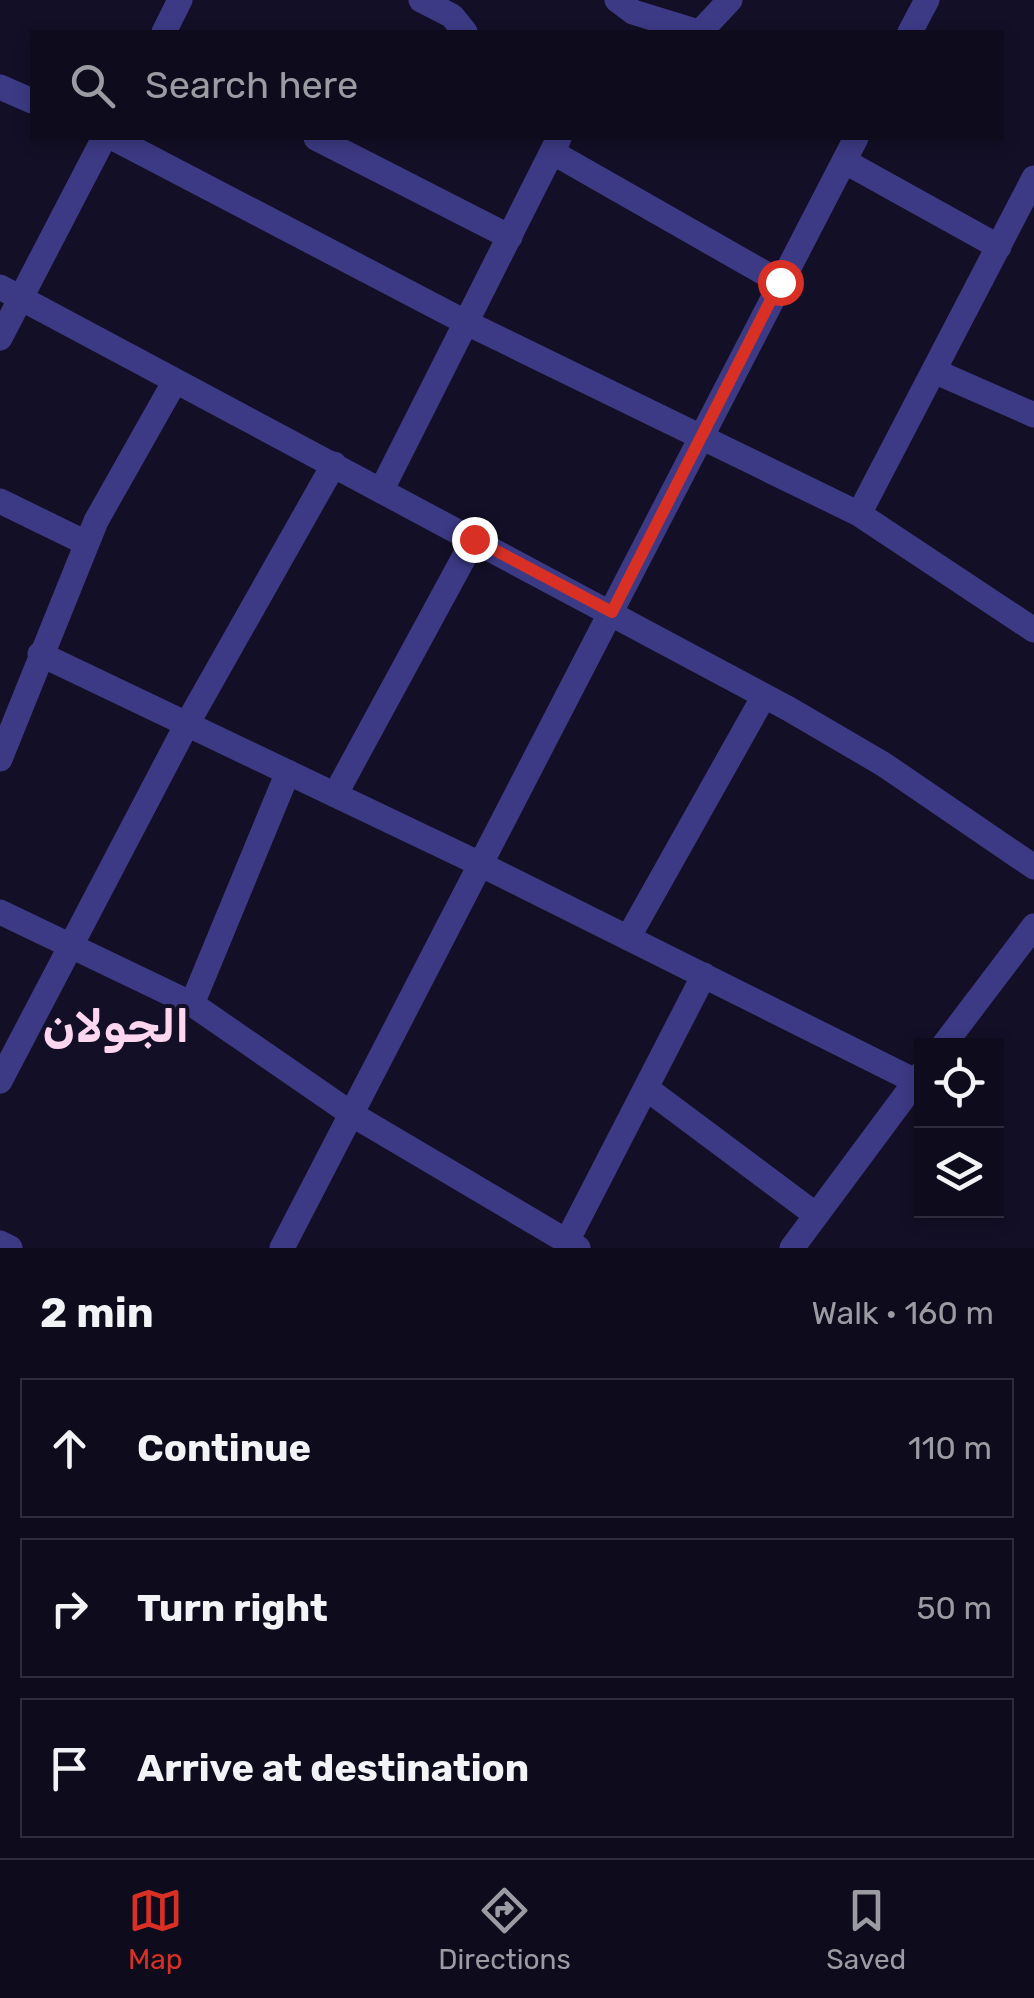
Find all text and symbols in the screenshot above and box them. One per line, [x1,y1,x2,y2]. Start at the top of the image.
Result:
search box [30,30,1004,140]
icon: search [65,58,120,113]
text: Search here [145,62,358,108]
route start [758,260,804,306]
route end [452,517,498,563]
district label: الجولان [43,1000,189,1053]
map controls [914,1038,1004,1218]
button: locate [914,1038,1004,1128]
button: layers [914,1128,1004,1218]
text: 2 min [40,1288,154,1338]
text: Walk · 160 m [812,1294,994,1332]
icon: ahead [42,1421,97,1476]
text: Continue [137,1425,311,1471]
text: 110 m [908,1429,992,1467]
icon: right [42,1581,97,1636]
text: Turn right [137,1585,328,1631]
text: 50 m [916,1589,992,1627]
icon: arrive [42,1741,97,1796]
text: Arrive at destination [137,1745,529,1791]
tab: Map [128,1883,183,1976]
tab: Directions [438,1883,571,1976]
tab: Saved [826,1883,906,1976]

